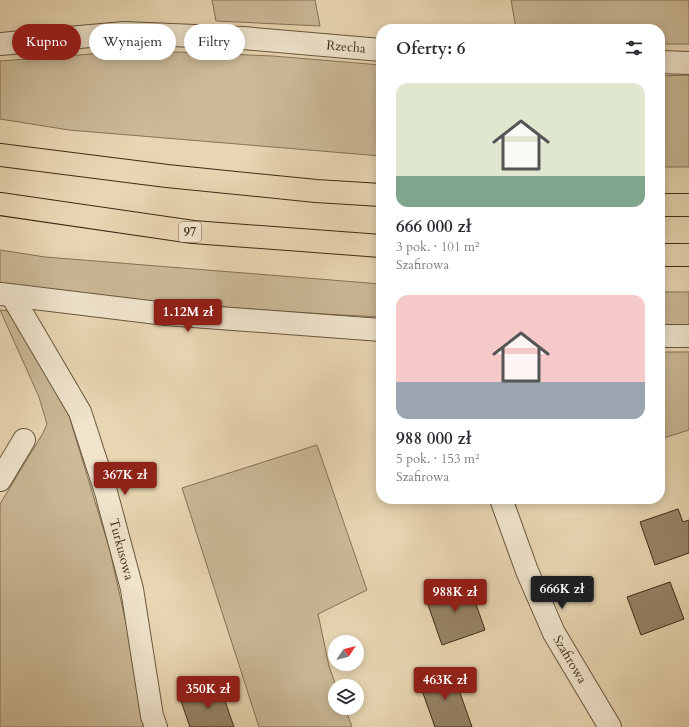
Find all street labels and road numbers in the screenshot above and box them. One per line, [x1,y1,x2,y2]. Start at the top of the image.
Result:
street label: Rzecha [326,36,367,58]
road number: 97 [179,222,201,242]
street label: Turkusowa [105,517,138,583]
street label: Szafirowa [548,632,591,687]

